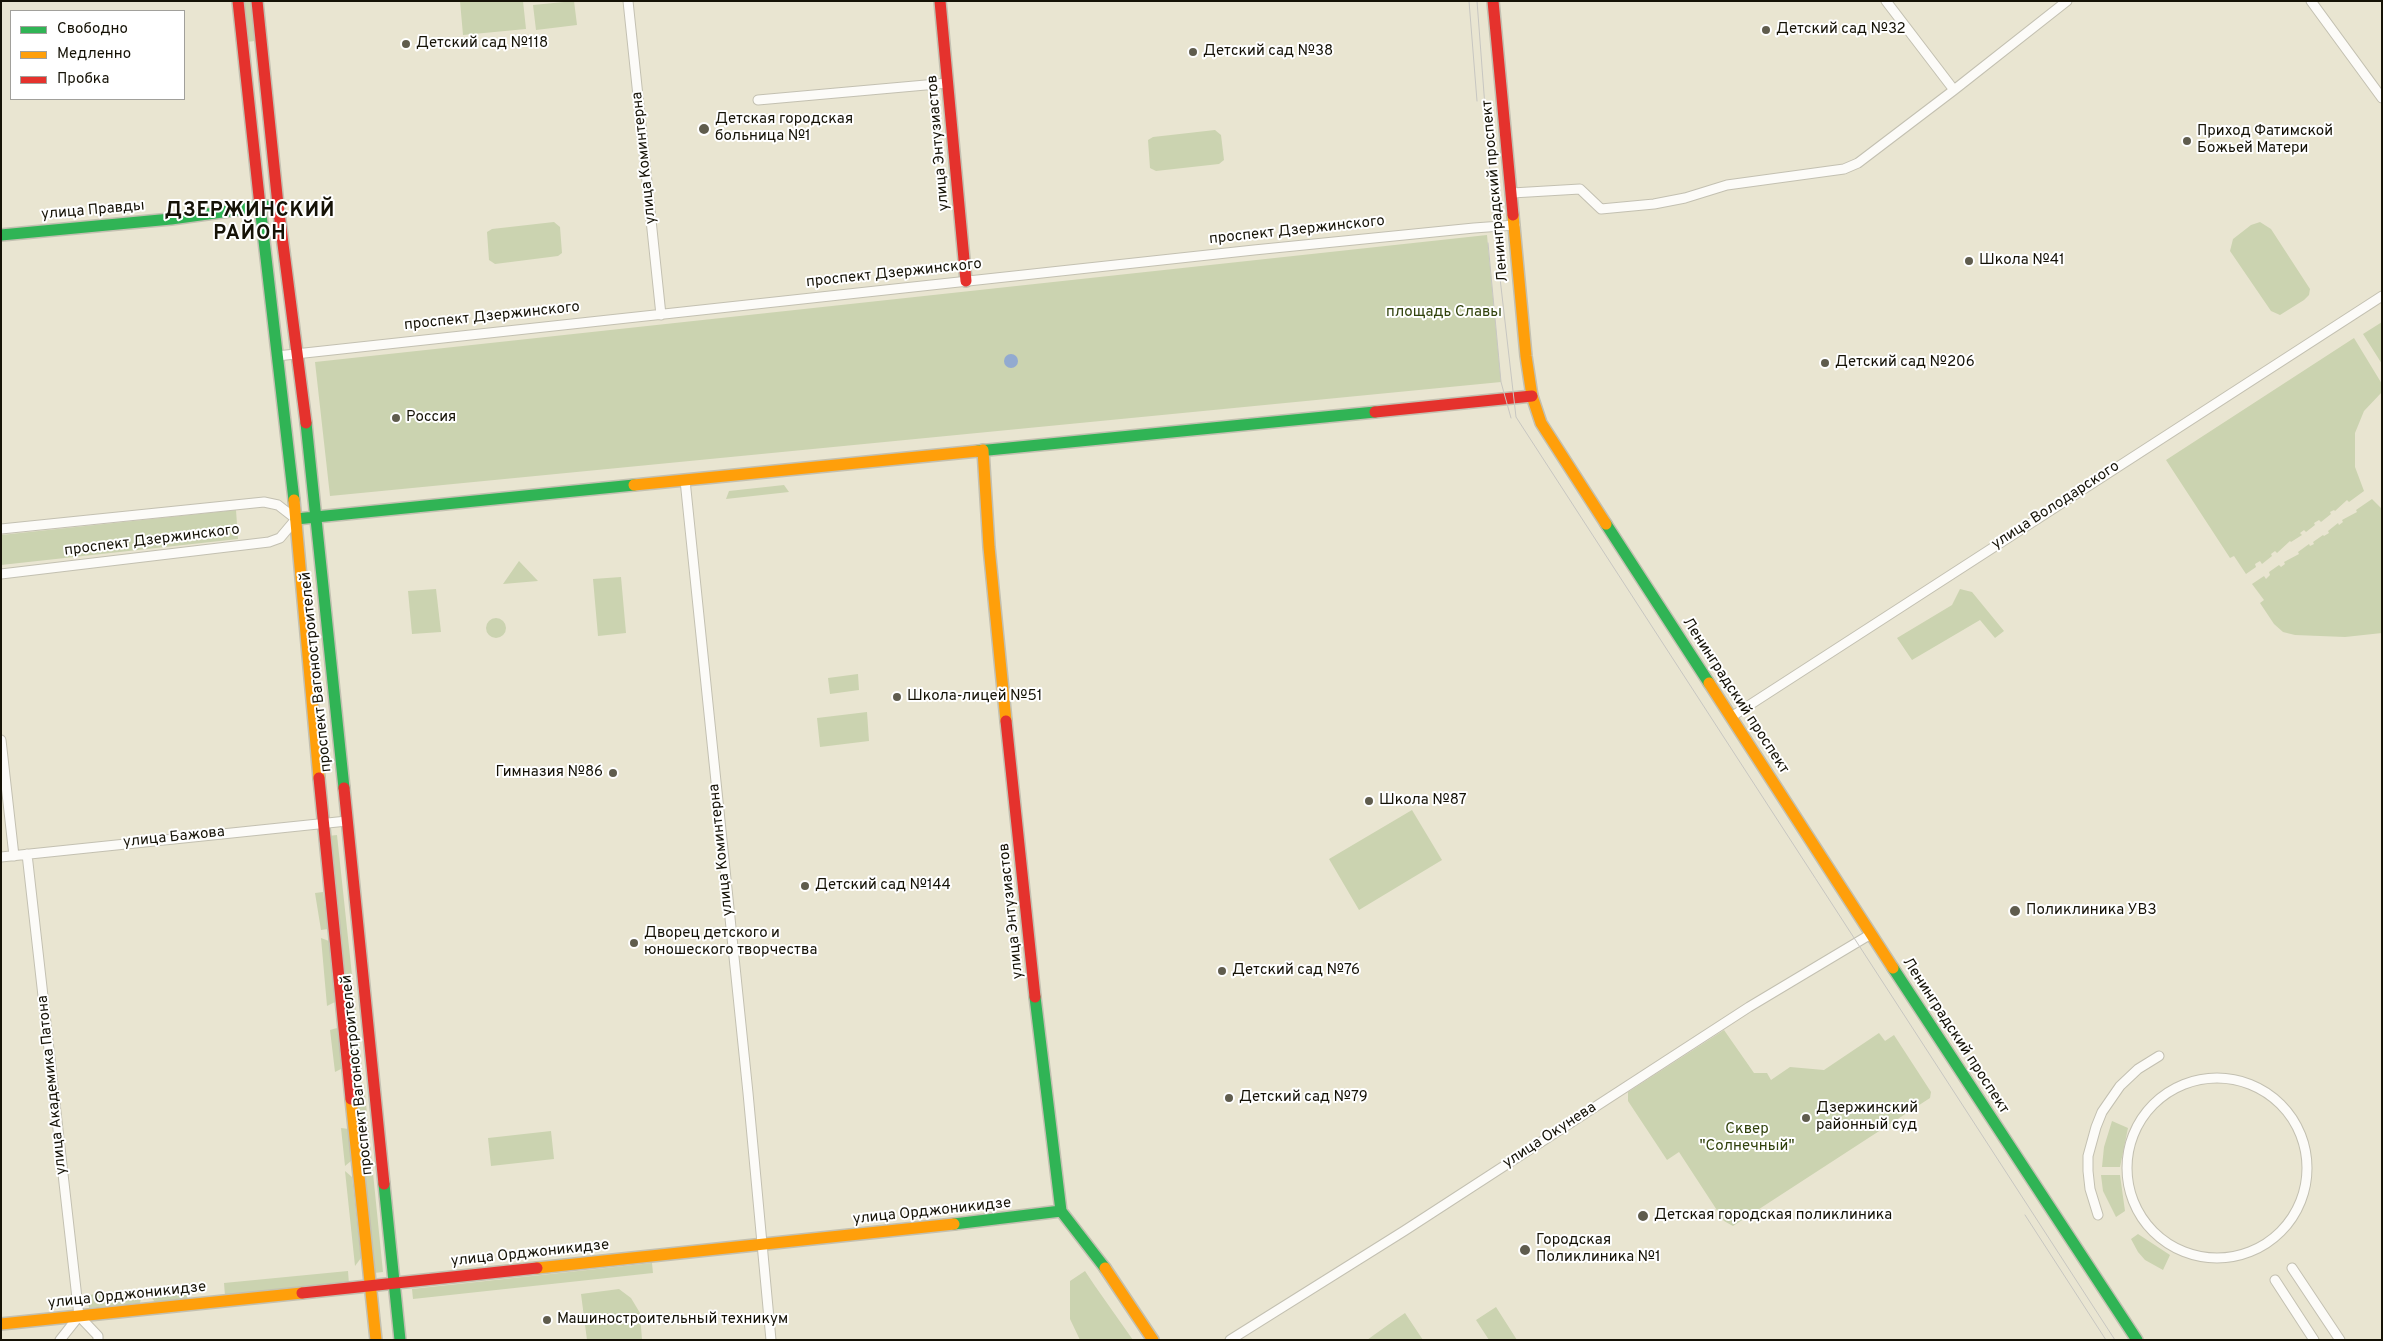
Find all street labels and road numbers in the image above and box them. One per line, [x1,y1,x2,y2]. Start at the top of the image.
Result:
street label: улица Энтузиастов [924,74,954,212]
street label: улица Коминтерна [629,91,661,225]
street label: Ленинградский проспект [1479,99,1513,283]
street label: улица Правды [41,198,145,224]
street label: проспект Дзержинского [1208,213,1386,249]
street label: проспект Дзержинского [805,256,983,292]
street label: проспект Дзержинского [403,299,581,335]
street label: улица Володарского [1989,458,2123,554]
street label: проспект Дзержинского [63,521,241,561]
street label: проспект Вагоностроителей [298,571,336,773]
street label: Ленинградский проспект [1678,615,1792,777]
street label: улица Коминтерна [706,783,738,917]
street label: улица Бажова [122,824,226,852]
street label: улица Энтузиастов [996,842,1028,980]
street label: Ленинградский проспект [1898,955,2012,1117]
street label: проспект Вагоностроителей [339,974,377,1176]
street label: улица Академика Патона [35,994,71,1176]
street label: улица Окунева [1500,1099,1600,1173]
street label: улица Орджоникидзе [852,1195,1012,1229]
street label: улица Орджоникидзе [450,1237,610,1271]
street label: улица Орджоникидзе [47,1279,207,1313]

